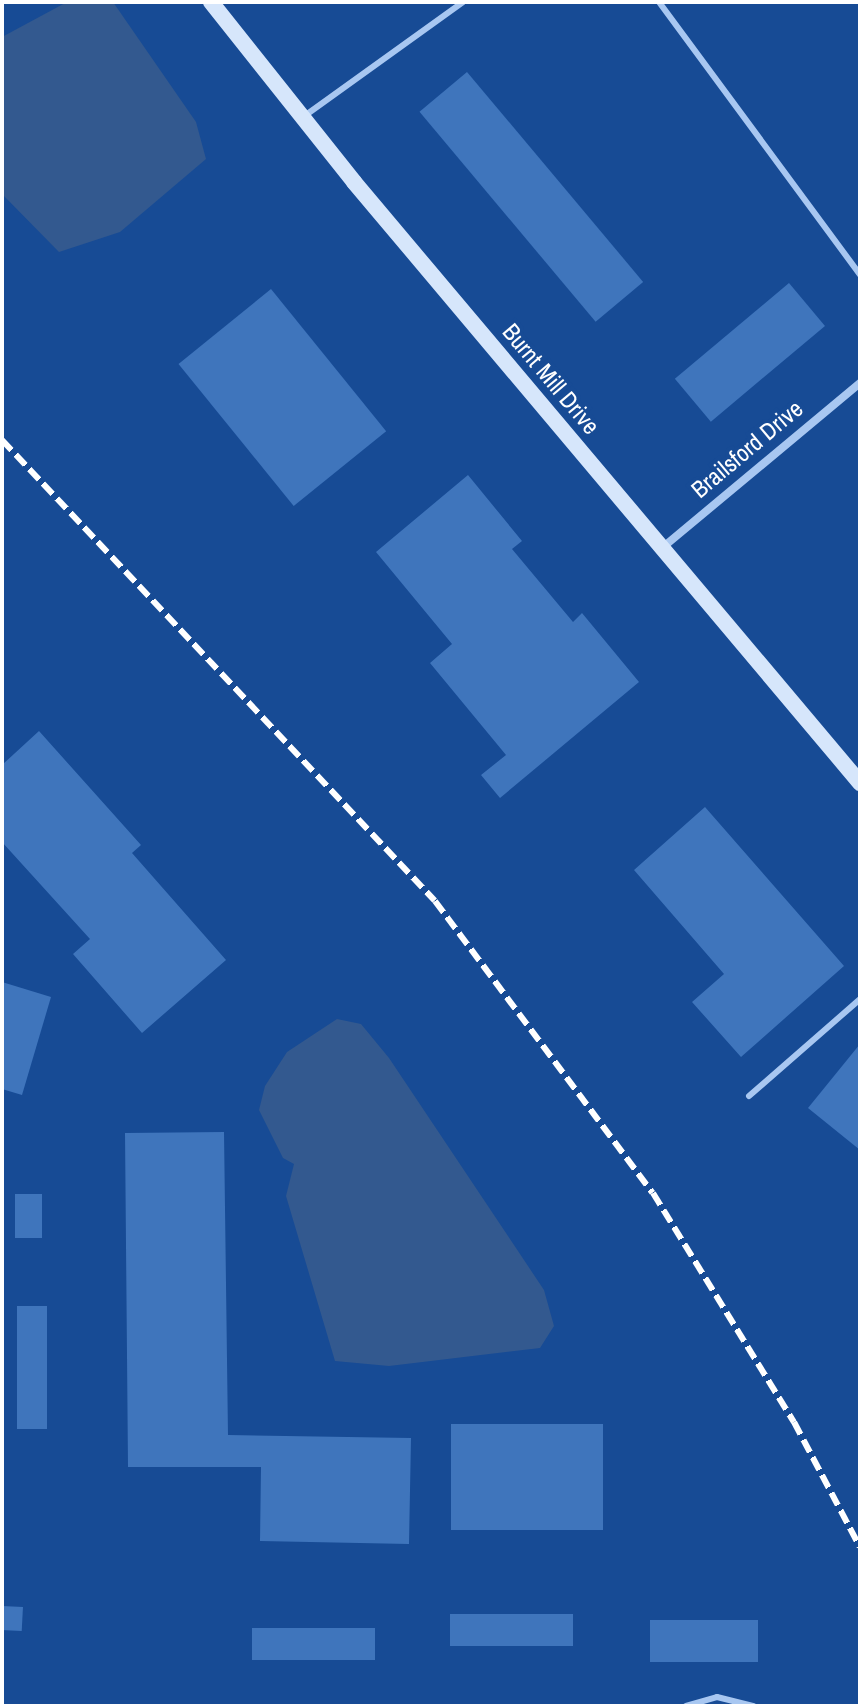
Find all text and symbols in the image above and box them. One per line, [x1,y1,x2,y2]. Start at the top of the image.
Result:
street label: Burnt Mill Drive [496,318,606,440]
street label: Brailsford Drive [685,394,809,504]

